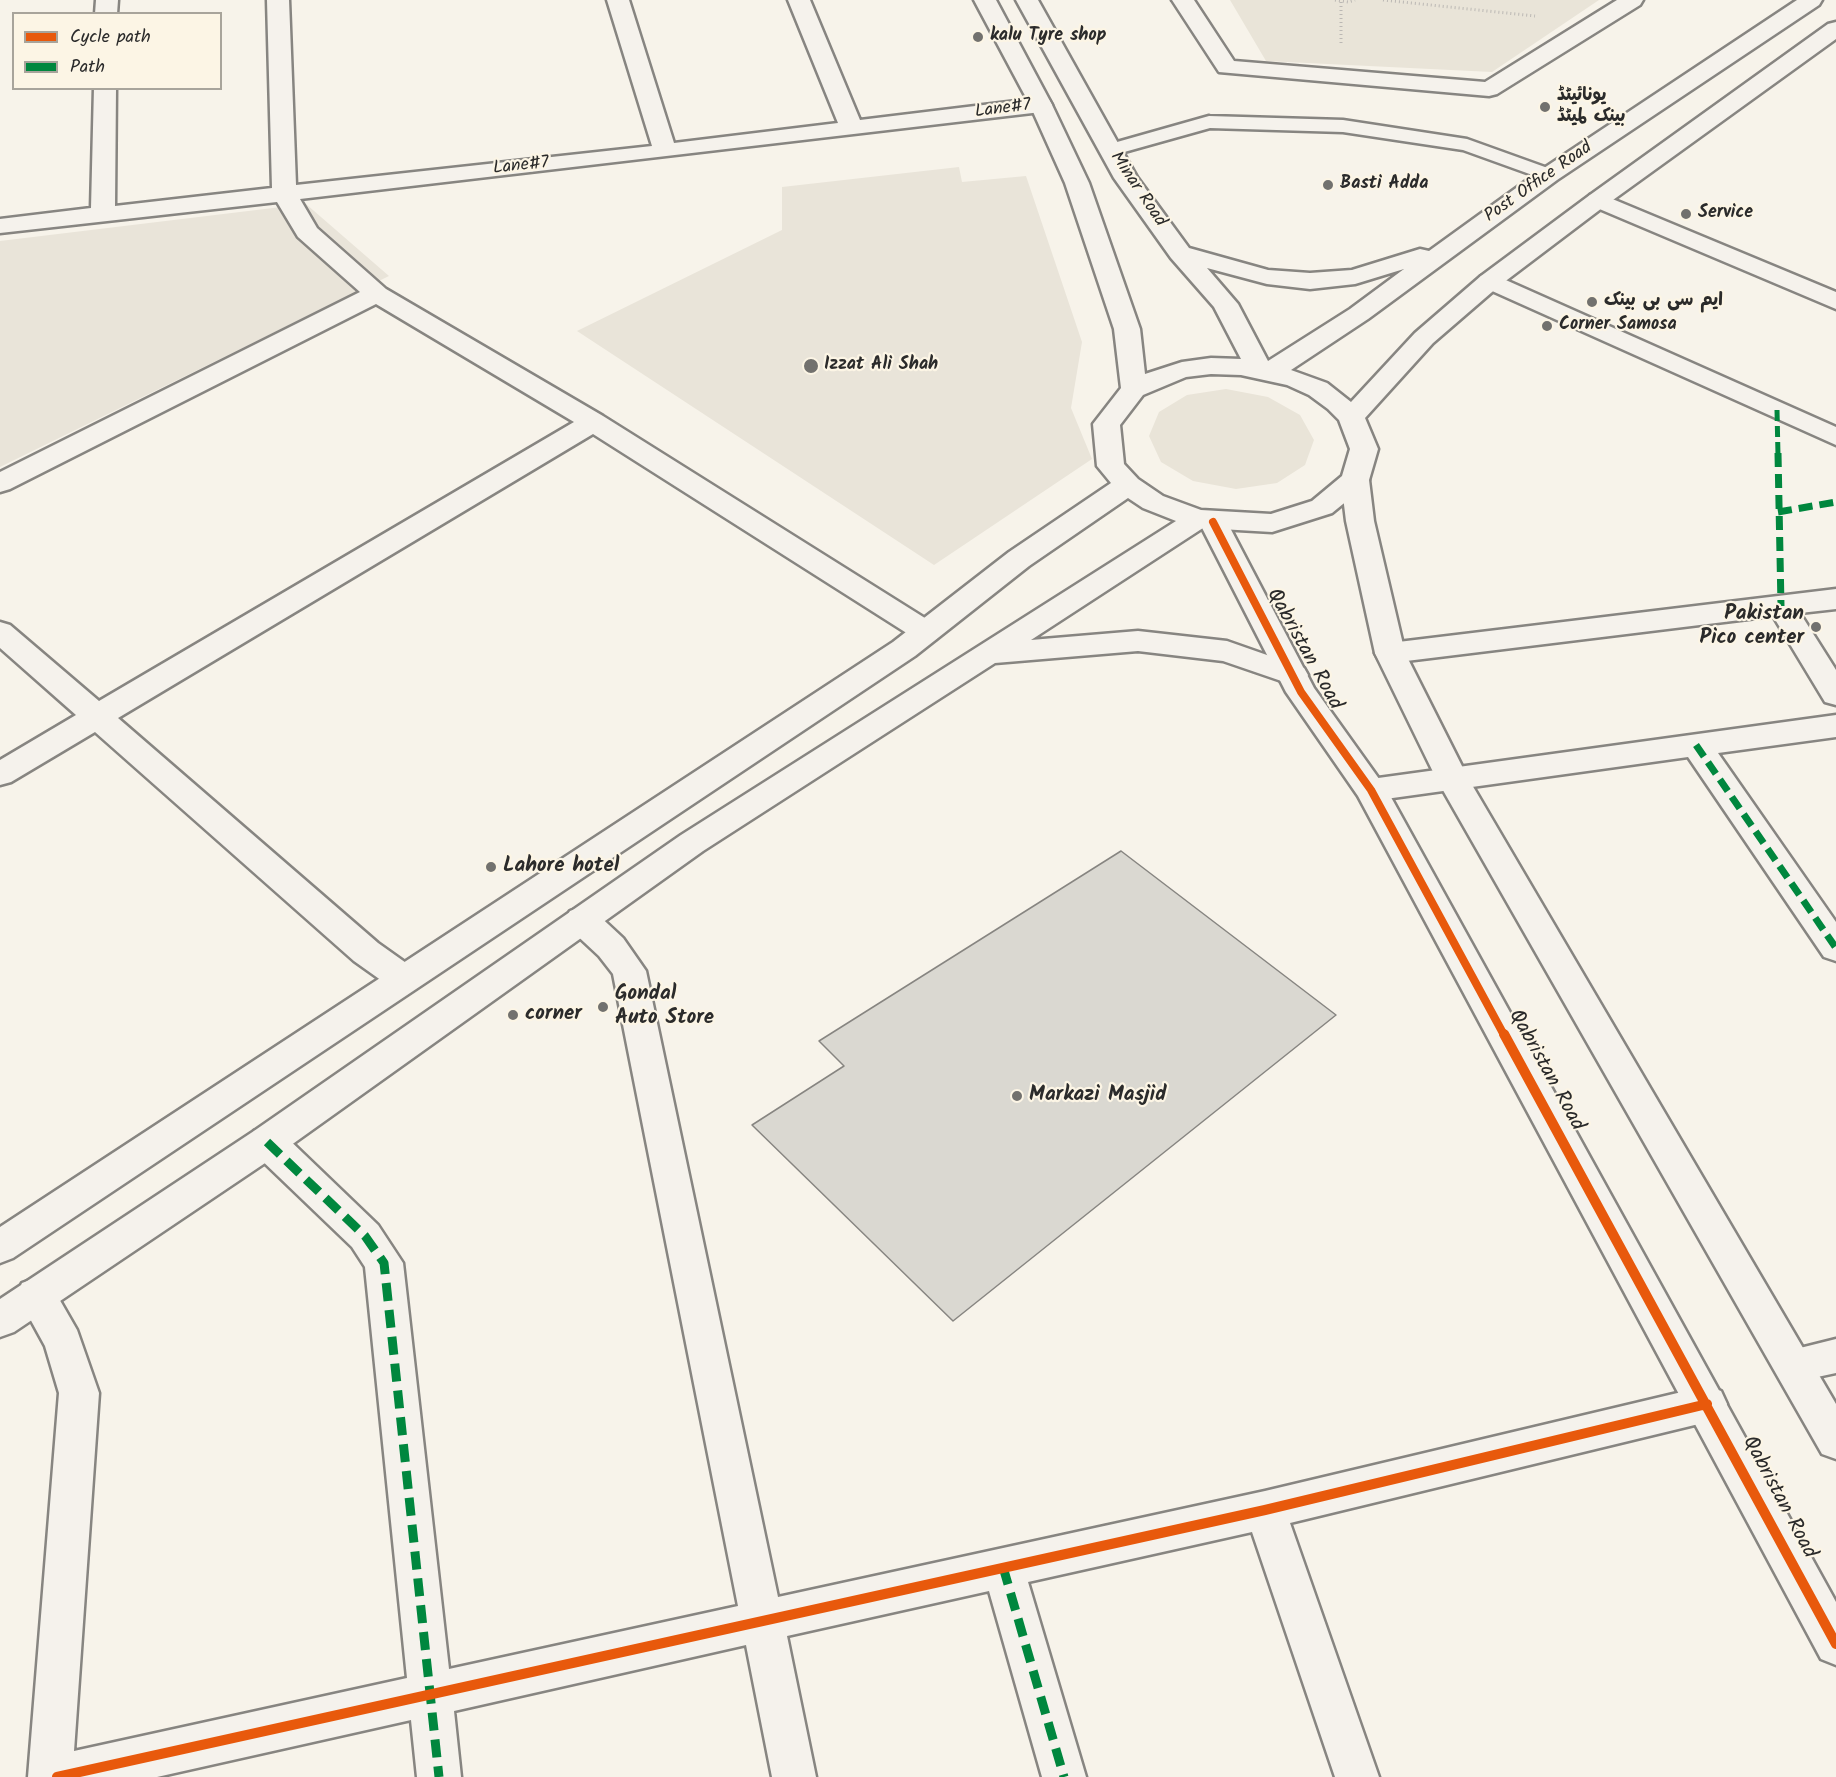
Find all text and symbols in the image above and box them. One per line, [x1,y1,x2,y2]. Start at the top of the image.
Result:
legend [12,12,222,90]
text: Cycle path [70,23,151,52]
place label: kalu Tyre shop [990,26,1106,48]
marker: kalu Tyre shop [971,30,985,44]
text: Path [70,53,105,82]
place label: یونائیٹڈ بینک لمیٹڈ [1557,86,1626,128]
street label: Lane#7 [974,96,1032,124]
marker: یونائیٹڈ بینک لمیٹڈ [1538,100,1552,114]
street label: Post Office Road [1481,138,1597,228]
street label: Minar Road [1104,148,1170,232]
street label: Lane#7 [492,153,550,181]
place label: Basti Adda [1340,174,1428,196]
marker: Basti Adda [1321,178,1335,192]
place label: Service [1698,203,1753,225]
marker: Service [1679,207,1693,221]
place label: ایم سی بی بینک [1604,291,1723,313]
marker: ایم سی بی بینک [1585,295,1599,309]
place label: Corner Samosa [1559,315,1677,337]
marker: Corner Samosa [1540,319,1554,333]
place label: Izzat Ali Shah [824,355,938,377]
marker: Izzat Ali Shah [802,357,820,375]
street label: Qabristan Road [1259,585,1347,715]
place label: Pakistan Pico center [1700,602,1804,652]
marker: Pakistan Pico center [1809,620,1823,634]
place label: Lahore hotel [503,854,619,880]
marker: Lahore hotel [484,860,498,874]
place label: Gondal Auto Store [615,982,714,1032]
marker: Gondal Auto Store [596,1000,610,1014]
place label: corner [525,1002,582,1028]
street label: Qabristan Road [1501,1006,1589,1136]
marker: corner [506,1008,520,1022]
place label: Markazi Masjid [1029,1083,1167,1109]
marker: Markazi Masjid [1010,1089,1024,1103]
street label: Qabristan Road [1735,1433,1821,1563]

